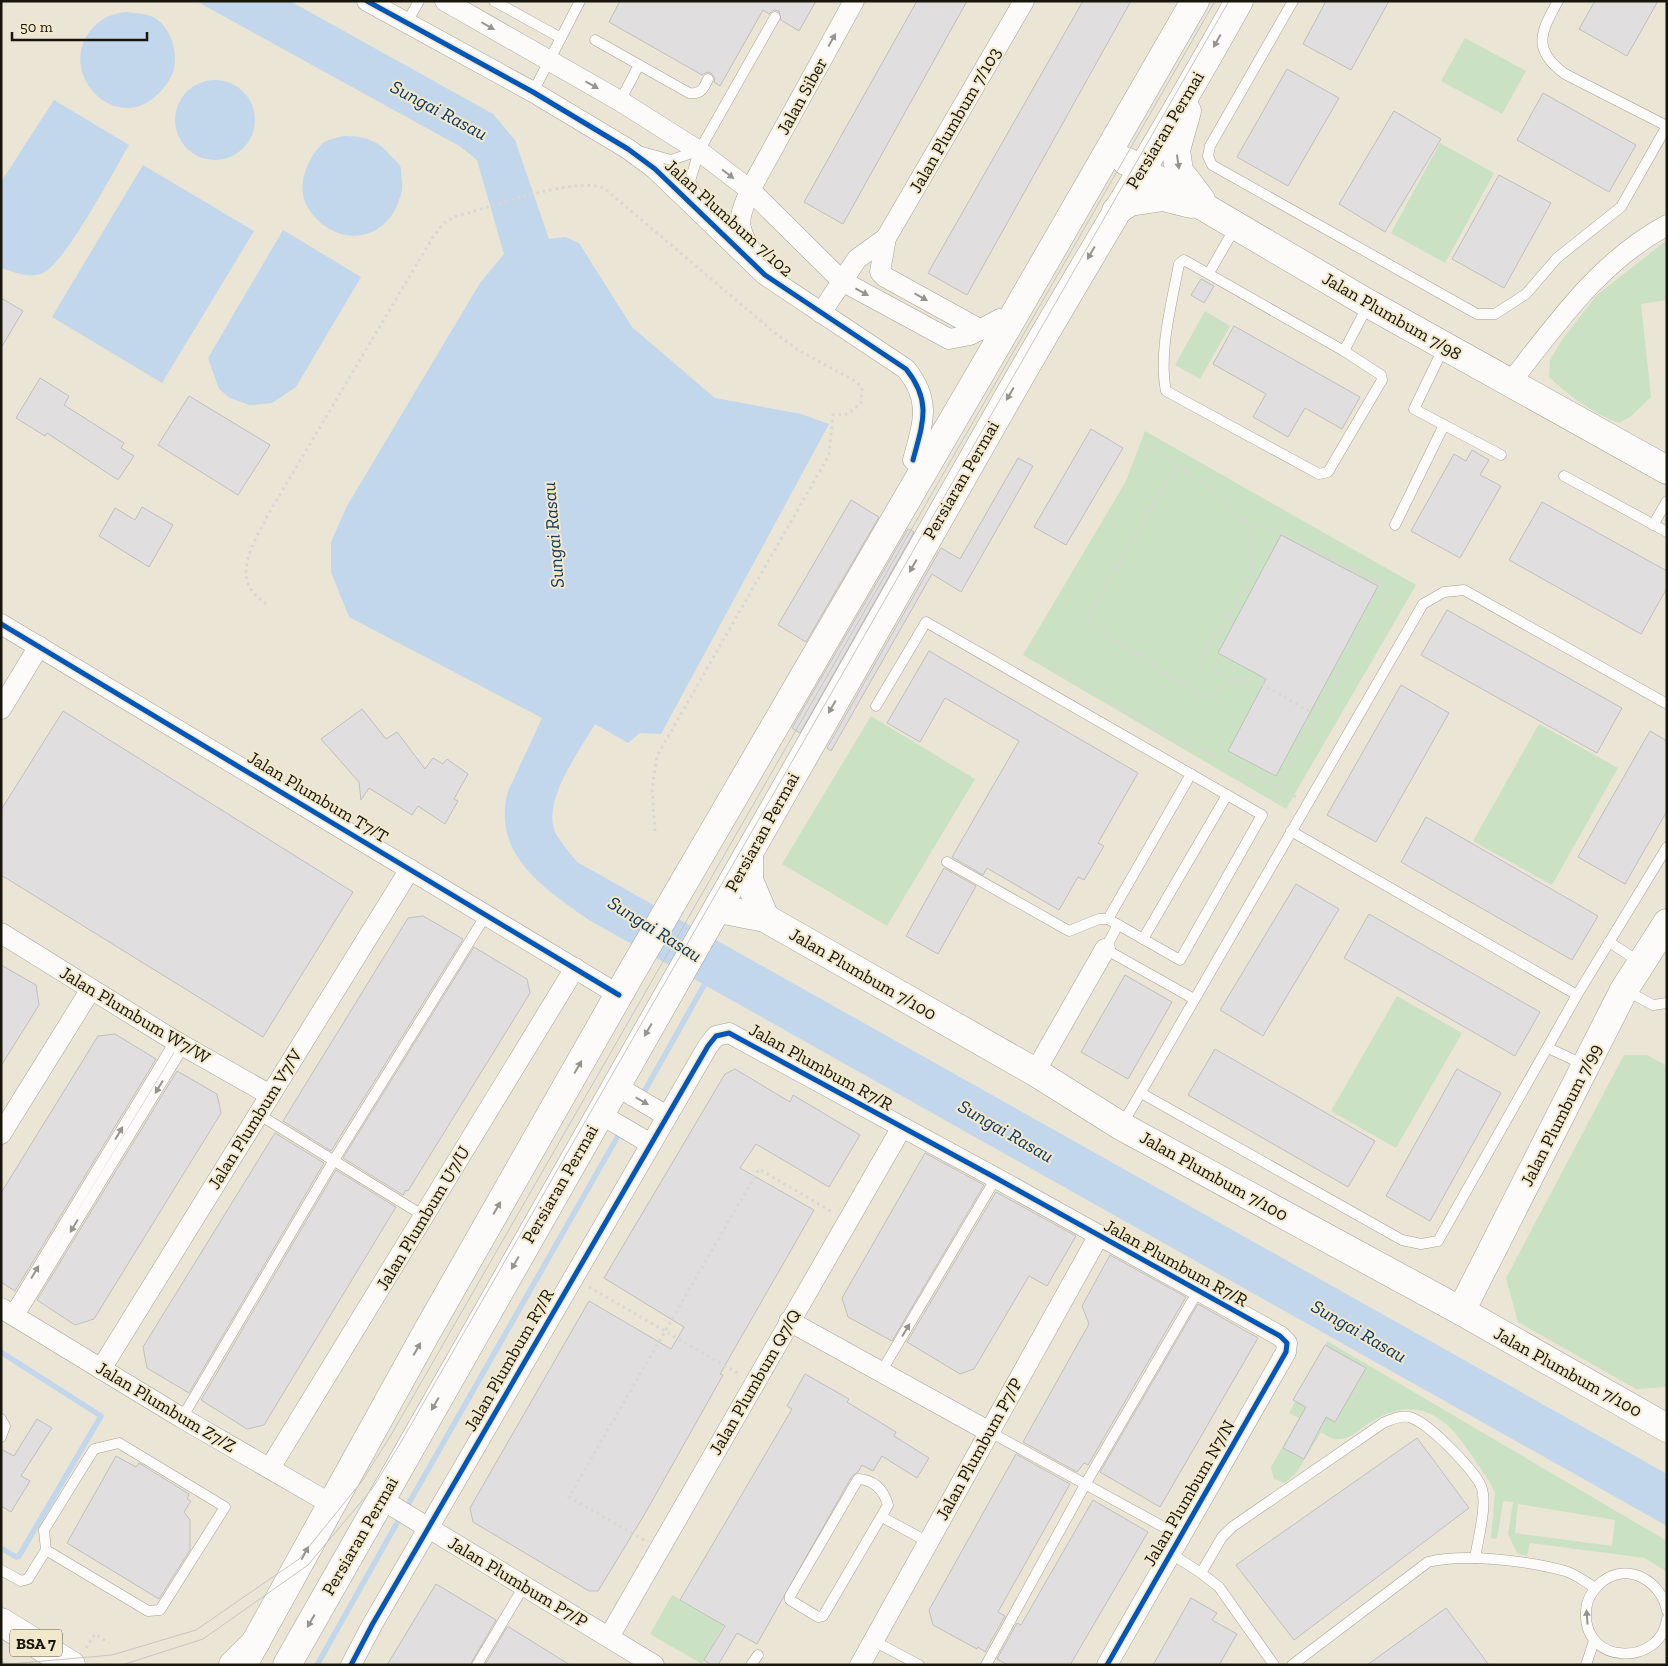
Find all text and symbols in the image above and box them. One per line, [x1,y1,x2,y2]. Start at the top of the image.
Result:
scale bar [12,10,148,42]
text: 50 m [20,18,53,36]
one-way arrow [481,21,494,30]
one-way arrow [828,33,837,47]
one-way arrow [1213,34,1221,48]
street label: Jalan Plumbum 7/103 [904,43,1006,197]
street label: Jalan Siber [772,54,832,138]
street label: Persiaran Permai [1121,67,1209,193]
water label: Sungai Rasau [387,75,491,145]
one-way arrow [585,81,600,89]
one-way arrow [1174,154,1182,170]
street label: Jalan Plumbum 7/102 [660,155,798,281]
one-way arrow [721,168,734,179]
one-way arrow [1087,247,1096,260]
street label: Jalan Plumbum 7/98 [1318,267,1466,365]
one-way arrow [856,288,869,297]
one-way arrow [914,293,928,302]
one-way arrow [1006,387,1014,401]
street label: Persiaran Permai [918,417,1004,543]
water label: Sungai Rasau [537,481,569,589]
one-way arrow [908,559,917,572]
one-way arrow [828,700,837,714]
street label: Jalan Plumbum T7/T [244,746,392,848]
street label: Persiaran Permai [720,768,804,896]
water label: Sungai Rasau [604,891,706,967]
street label: Jalan Plumbum 7/100 [786,923,940,1025]
street label: Jalan Plumbum W7/W [56,961,214,1069]
street label: Jalan Plumbum R7/R [745,1018,897,1116]
one-way arrow [644,1023,652,1038]
street label: Jalan Plumbum 7/99 [1516,1040,1606,1190]
street label: Jalan Plumbum V7/V [203,1045,307,1193]
one-way arrow [574,1059,582,1074]
one-way arrow [154,1081,163,1094]
water label: Sungai Rasau [954,1094,1058,1168]
one-way arrow [634,1097,649,1105]
street label: Persiaran Permai [517,1121,603,1247]
one-way arrow [115,1126,124,1139]
street label: Jalan Plumbum 7/100 [1136,1126,1292,1226]
street label: Jalan Plumbum U7/U [371,1142,475,1294]
one-way arrow [493,1201,502,1215]
street label: Jalan Plumbum R7/R [1100,1214,1252,1312]
one-way arrow [70,1220,79,1233]
one-way arrow [511,1256,520,1269]
one-way arrow [30,1265,39,1278]
street label: Jalan Plumbum R7/R [459,1285,559,1435]
water label: Sungai Rasau [1307,1294,1411,1368]
street label: Jalan Plumbum Q7/Q [704,1305,806,1459]
street label: Jalan Plumbum 7/100 [1490,1322,1646,1422]
one-way arrow [901,1324,910,1337]
one-way arrow [413,1342,421,1357]
street label: Jalan Plumbum Z7/Z [92,1357,240,1457]
street label: Jalan Plumbum P7/P [931,1374,1027,1524]
one-way arrow [431,1397,439,1411]
street label: Jalan Plumbum N7/N [1138,1416,1240,1570]
street label: Persiaran Permai [317,1473,403,1599]
street label: Jalan Plumbum P7/P [444,1532,592,1632]
one-way arrow [300,1546,309,1559]
one-way arrow [1582,1609,1590,1625]
one-way arrow [307,1615,316,1628]
road number: BSA 7 [10,1630,62,1656]

